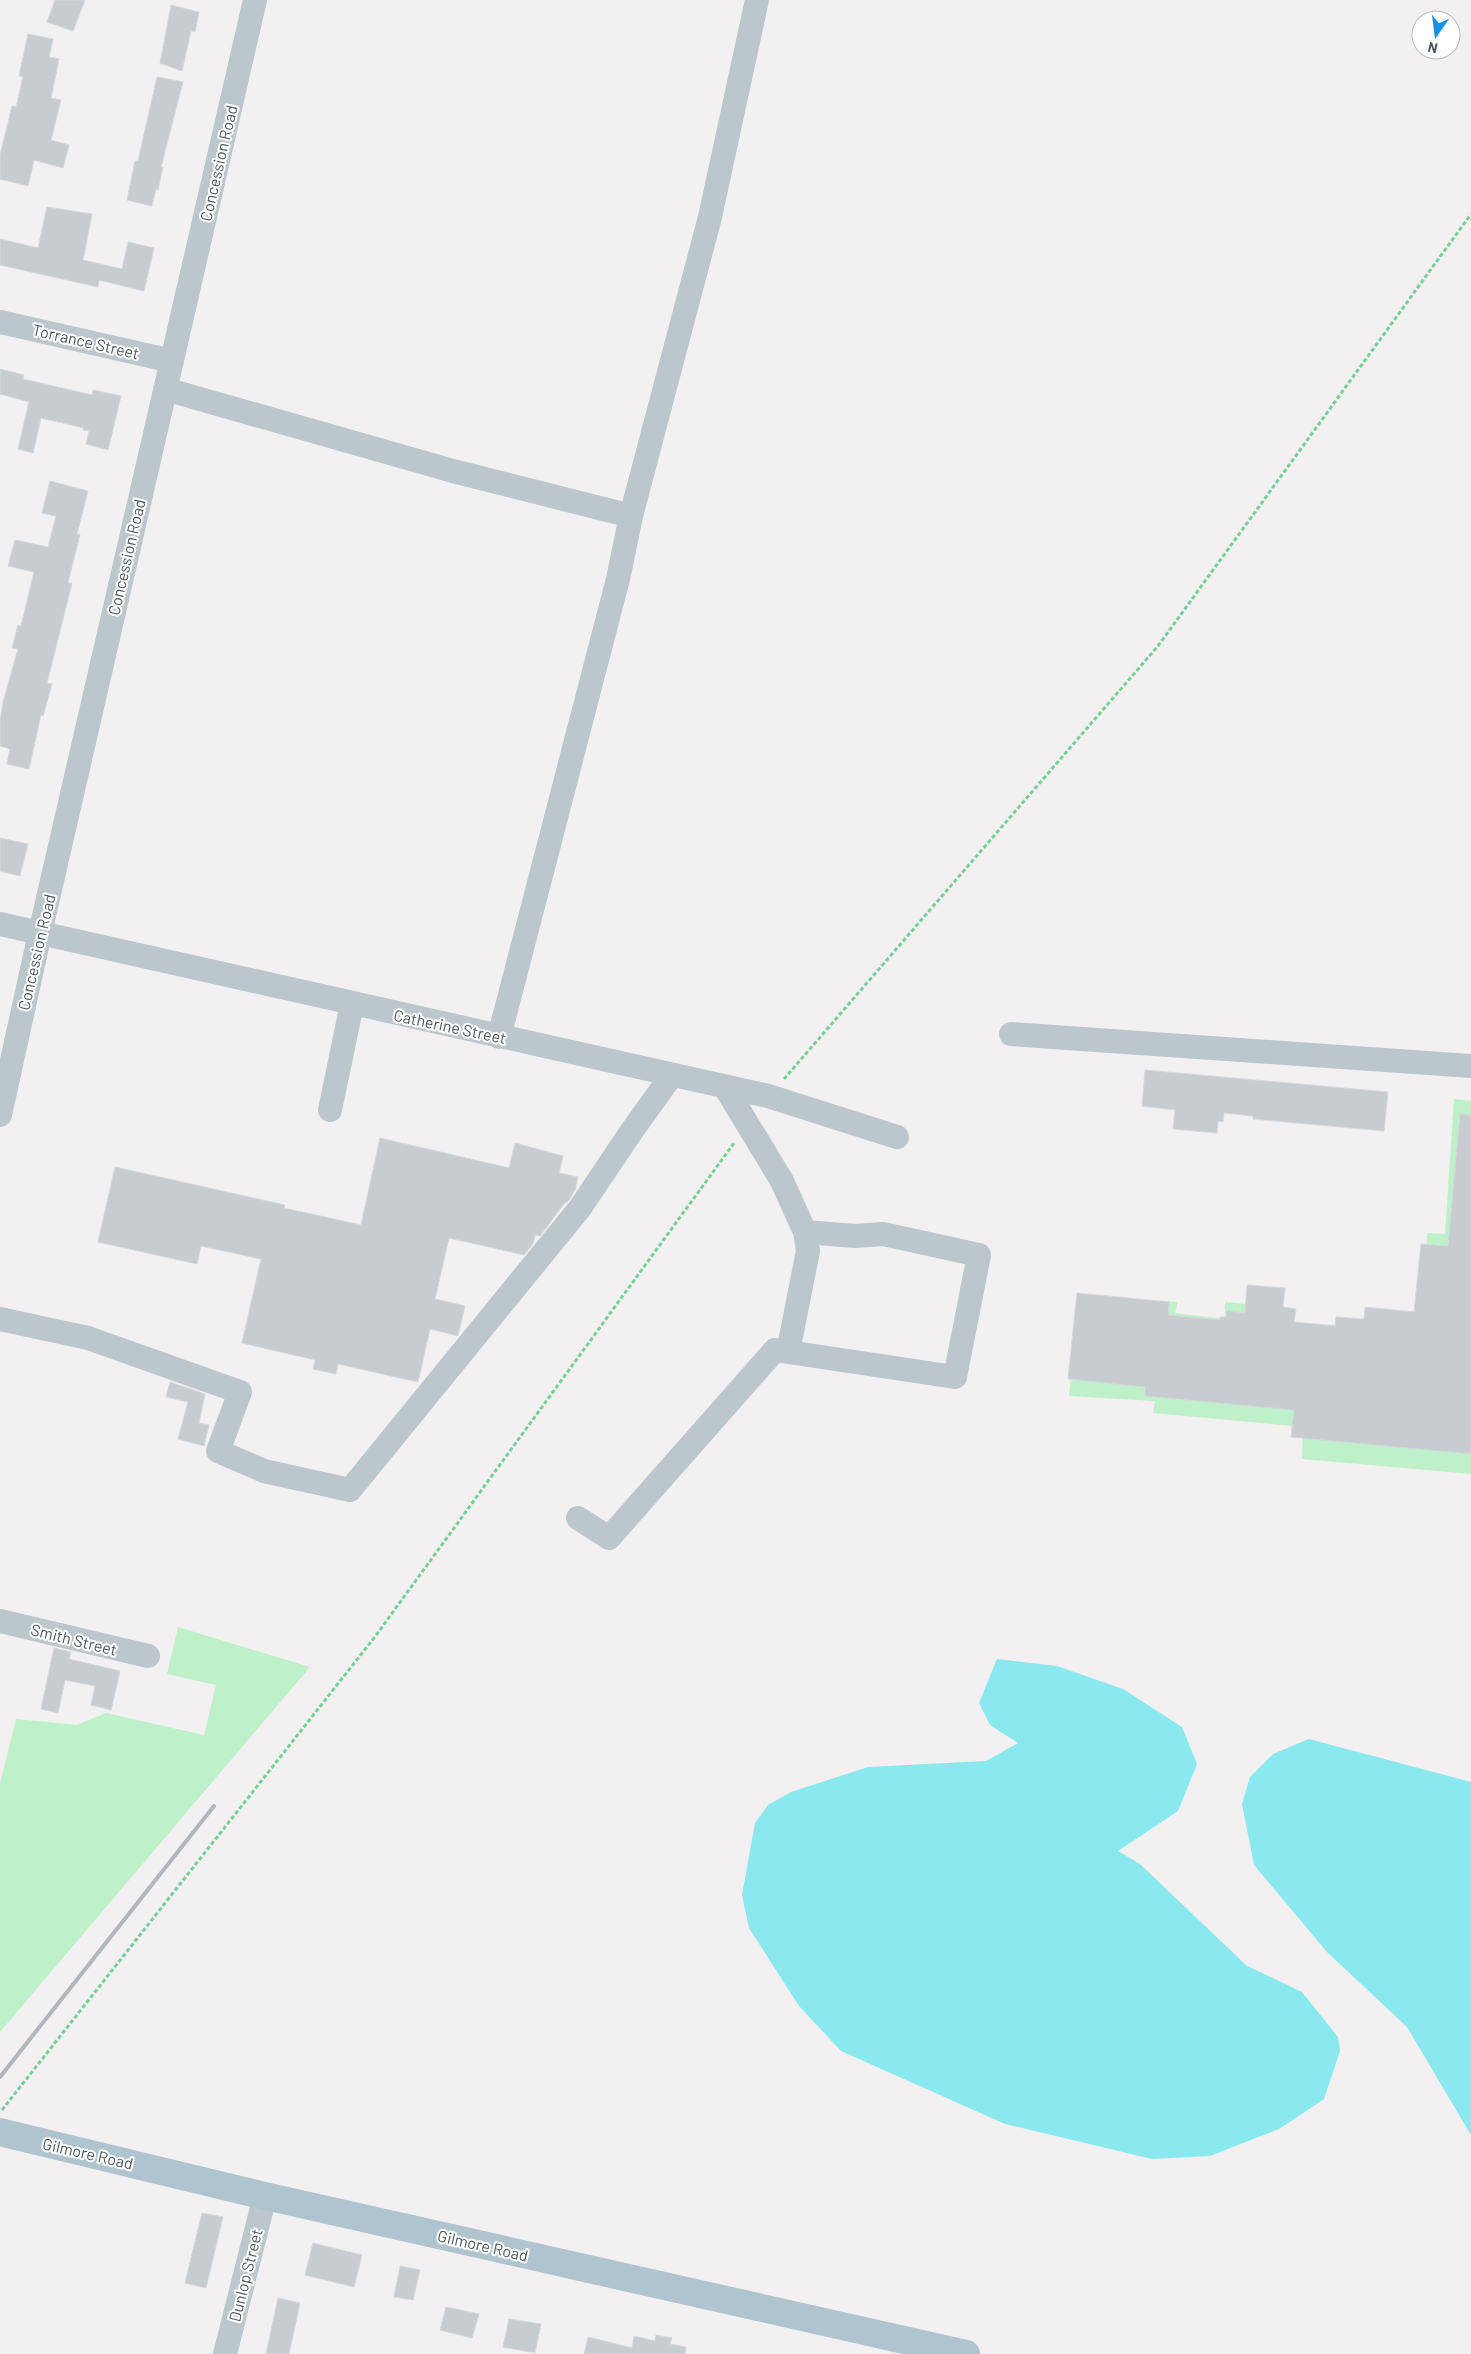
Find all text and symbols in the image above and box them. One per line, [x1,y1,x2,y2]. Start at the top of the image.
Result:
north arrow [1411,10,1461,60]
text: N [1426,39,1439,57]
street label: Concession Road [195,103,241,223]
street label: Torrance Street [31,320,141,362]
street label: Concession Road [103,497,149,617]
street label: Concession Road [13,892,59,1012]
street label: Catherine Street [392,1005,508,1047]
street label: Smith Street [29,1619,119,1659]
street label: Gilmore Road [41,2133,135,2173]
street label: Gilmore Road [436,2225,530,2265]
street label: Dunlop Street [224,2227,266,2323]

